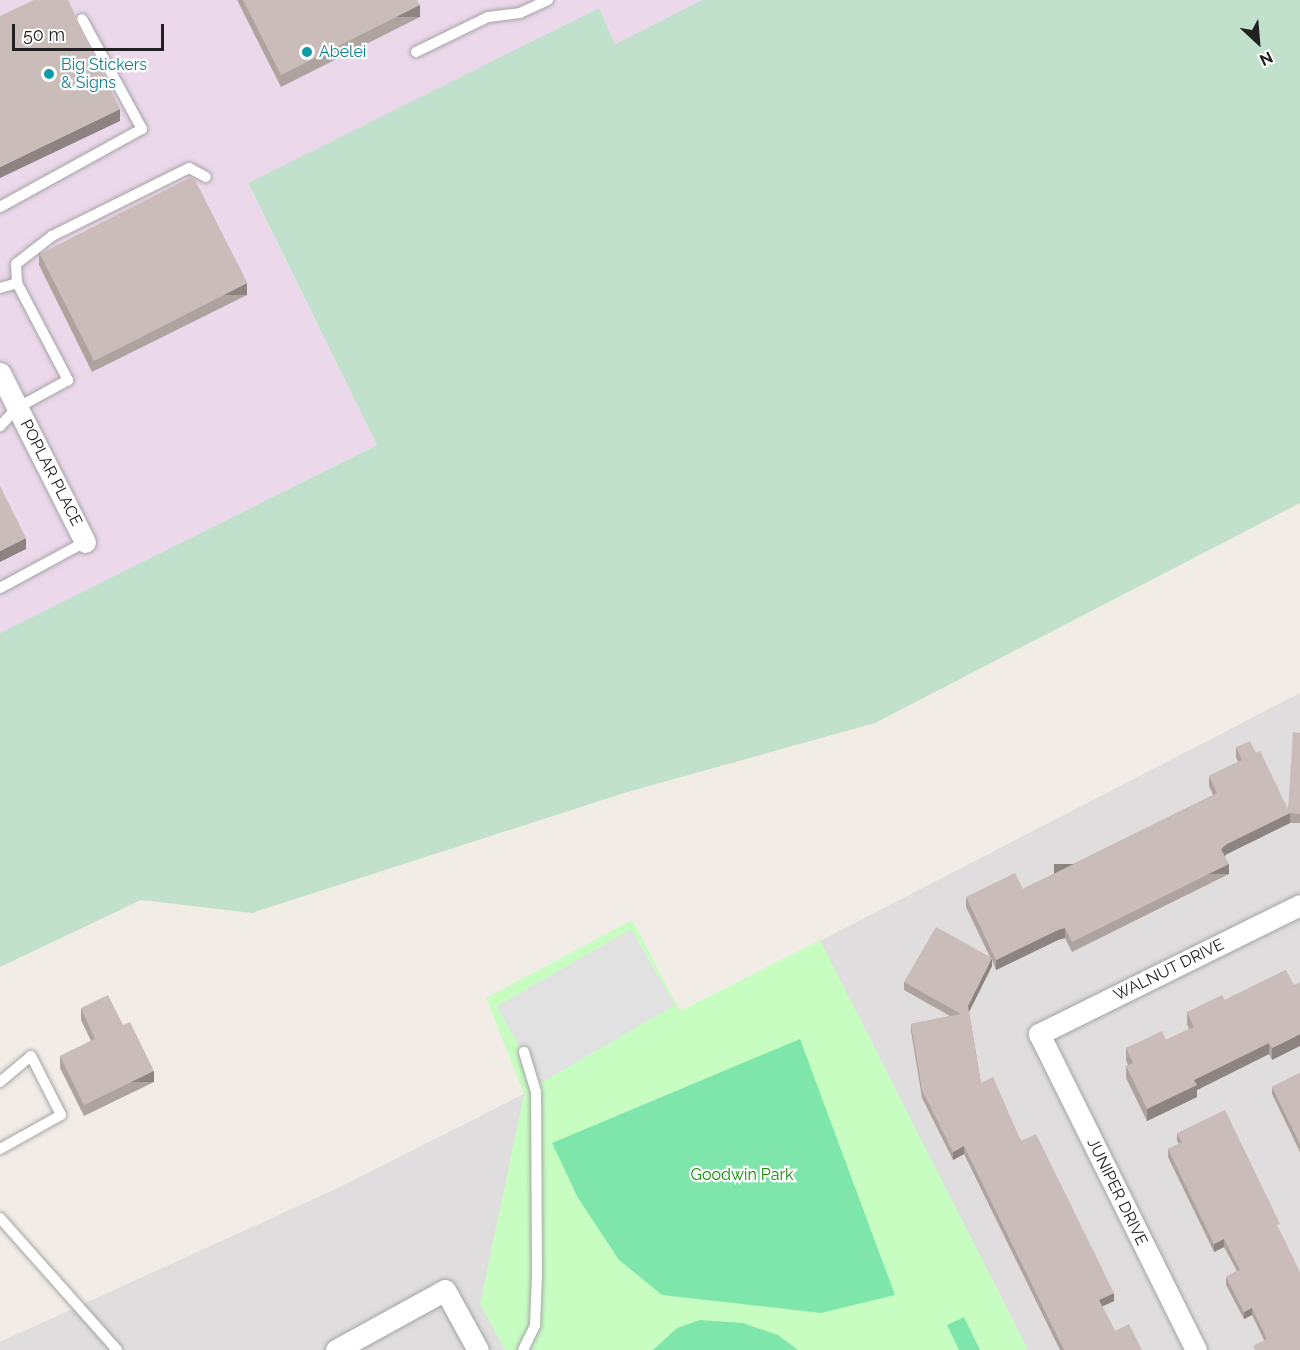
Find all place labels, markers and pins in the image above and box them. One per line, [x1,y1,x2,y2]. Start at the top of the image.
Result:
place label: Abelei [319,42,366,62]
marker: Abelei [300,45,314,59]
place label: Big Stickers & Signs [61,55,147,93]
marker: Big Stickers & Signs [42,67,56,81]

